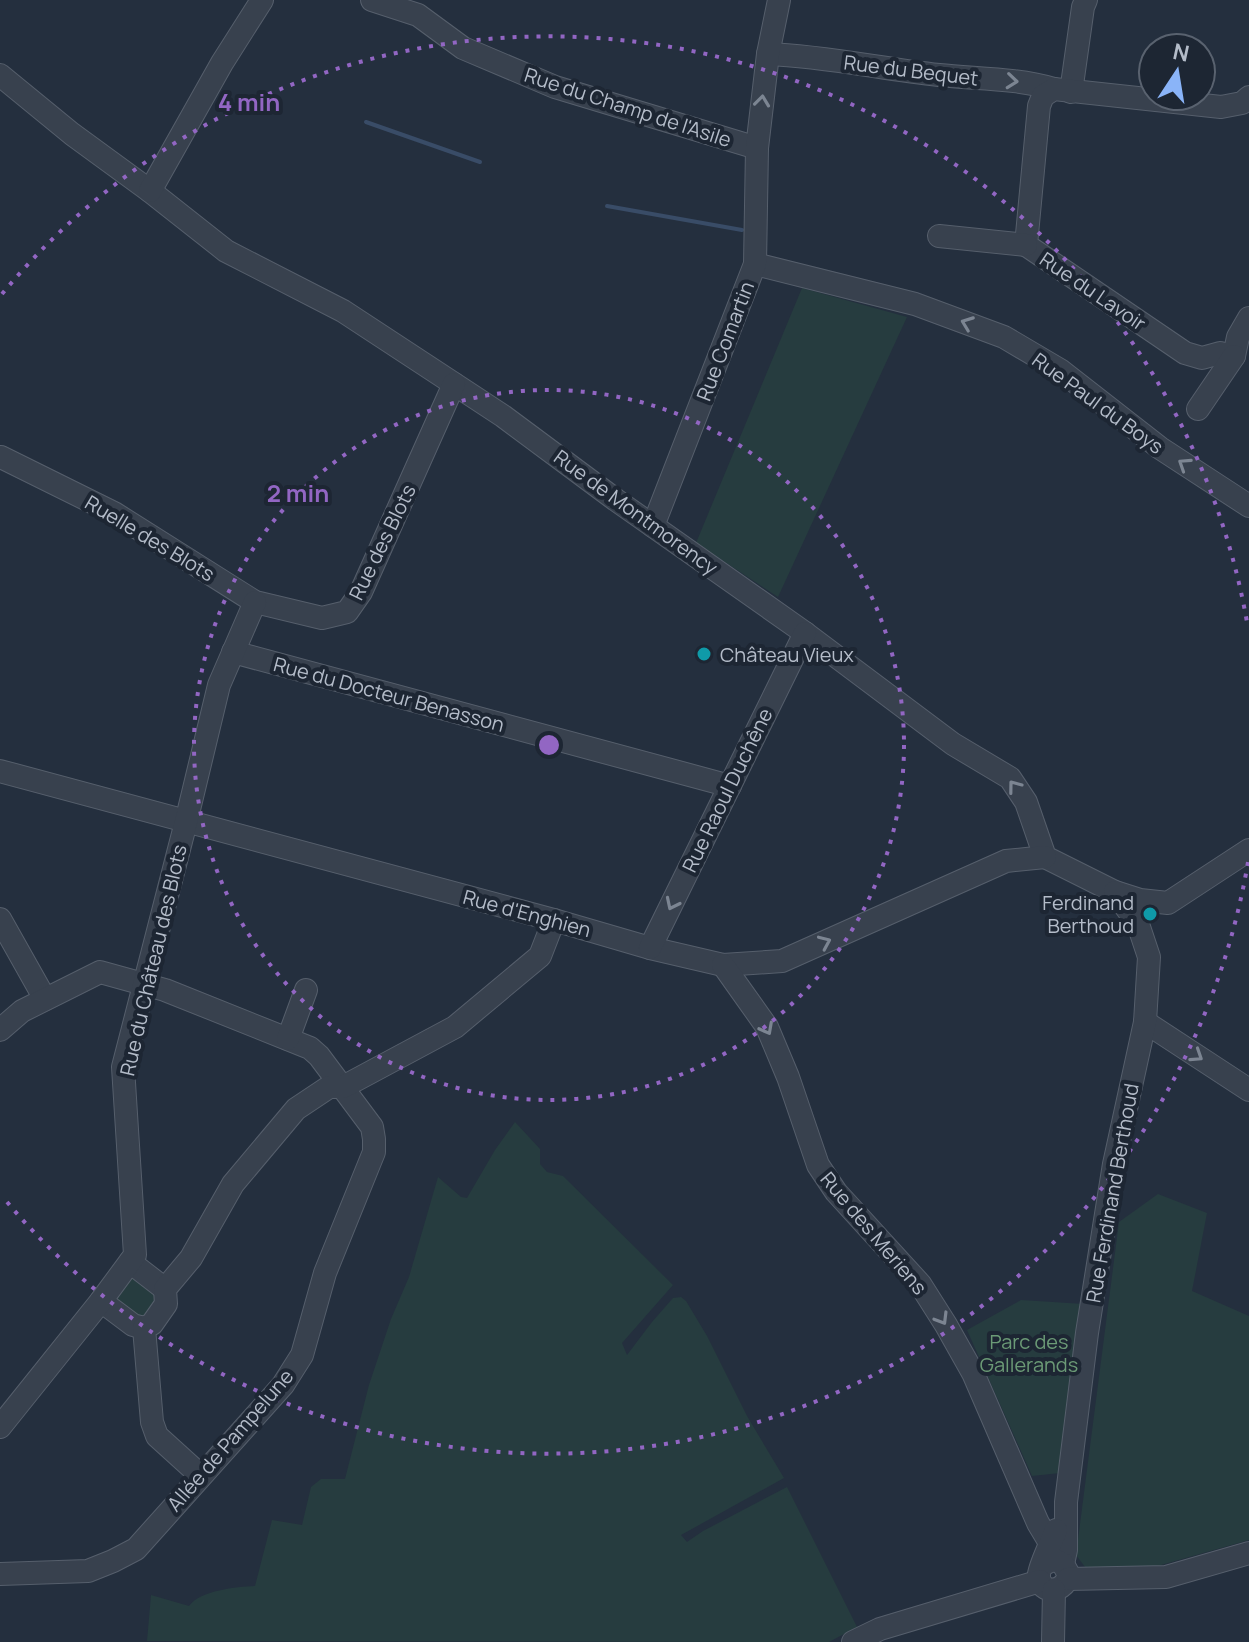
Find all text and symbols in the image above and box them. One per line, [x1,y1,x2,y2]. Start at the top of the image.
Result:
north arrow [1137,32,1217,112]
text: N [1170,36,1192,69]
street label: Rue du Bequet [842,48,980,92]
street label: Rue du Champ de l'Asile [521,61,735,153]
one-way arrow [1006,73,1019,90]
text: 4 min [218,85,280,118]
one-way arrow [754,94,771,107]
street label: Rue du Lavoir [1035,246,1151,336]
street label: Rue Comartin [690,277,760,405]
one-way arrow [960,316,974,333]
street label: Rue Paul du Boys [1027,346,1169,460]
street label: Rue de Montmorency [549,443,724,581]
one-way arrow [1178,458,1192,473]
text: 2 min [267,476,329,509]
street label: Rue des Blots [342,480,422,604]
street label: Ruelle des Blots [80,489,220,587]
place label: Château Vieux [720,641,854,668]
marker: Château Vieux [695,645,713,663]
street label: Rue du Docteur Benasson [271,650,507,738]
street label: Rue Raoul Duchêne [676,703,778,877]
centre of rings [535,731,563,759]
one-way arrow [1009,780,1024,795]
street label: Rue du Château des Blots [113,842,193,1078]
street label: Rue d'Enghien [460,883,594,943]
place label: Ferdinand Berthoud [1042,889,1134,939]
one-way arrow [666,895,681,910]
marker: Ferdinand Berthoud [1141,905,1159,923]
one-way arrow [817,936,831,952]
one-way arrow [757,1021,772,1036]
one-way arrow [1188,1046,1203,1061]
street label: Rue Ferdinand Berthoud [1079,1081,1145,1305]
street label: Rue des Meriens [815,1166,933,1300]
one-way arrow [933,1310,948,1325]
park label: Parc des Gallerands [980,1328,1078,1378]
street label: Allée de Pampelune [161,1363,299,1517]

